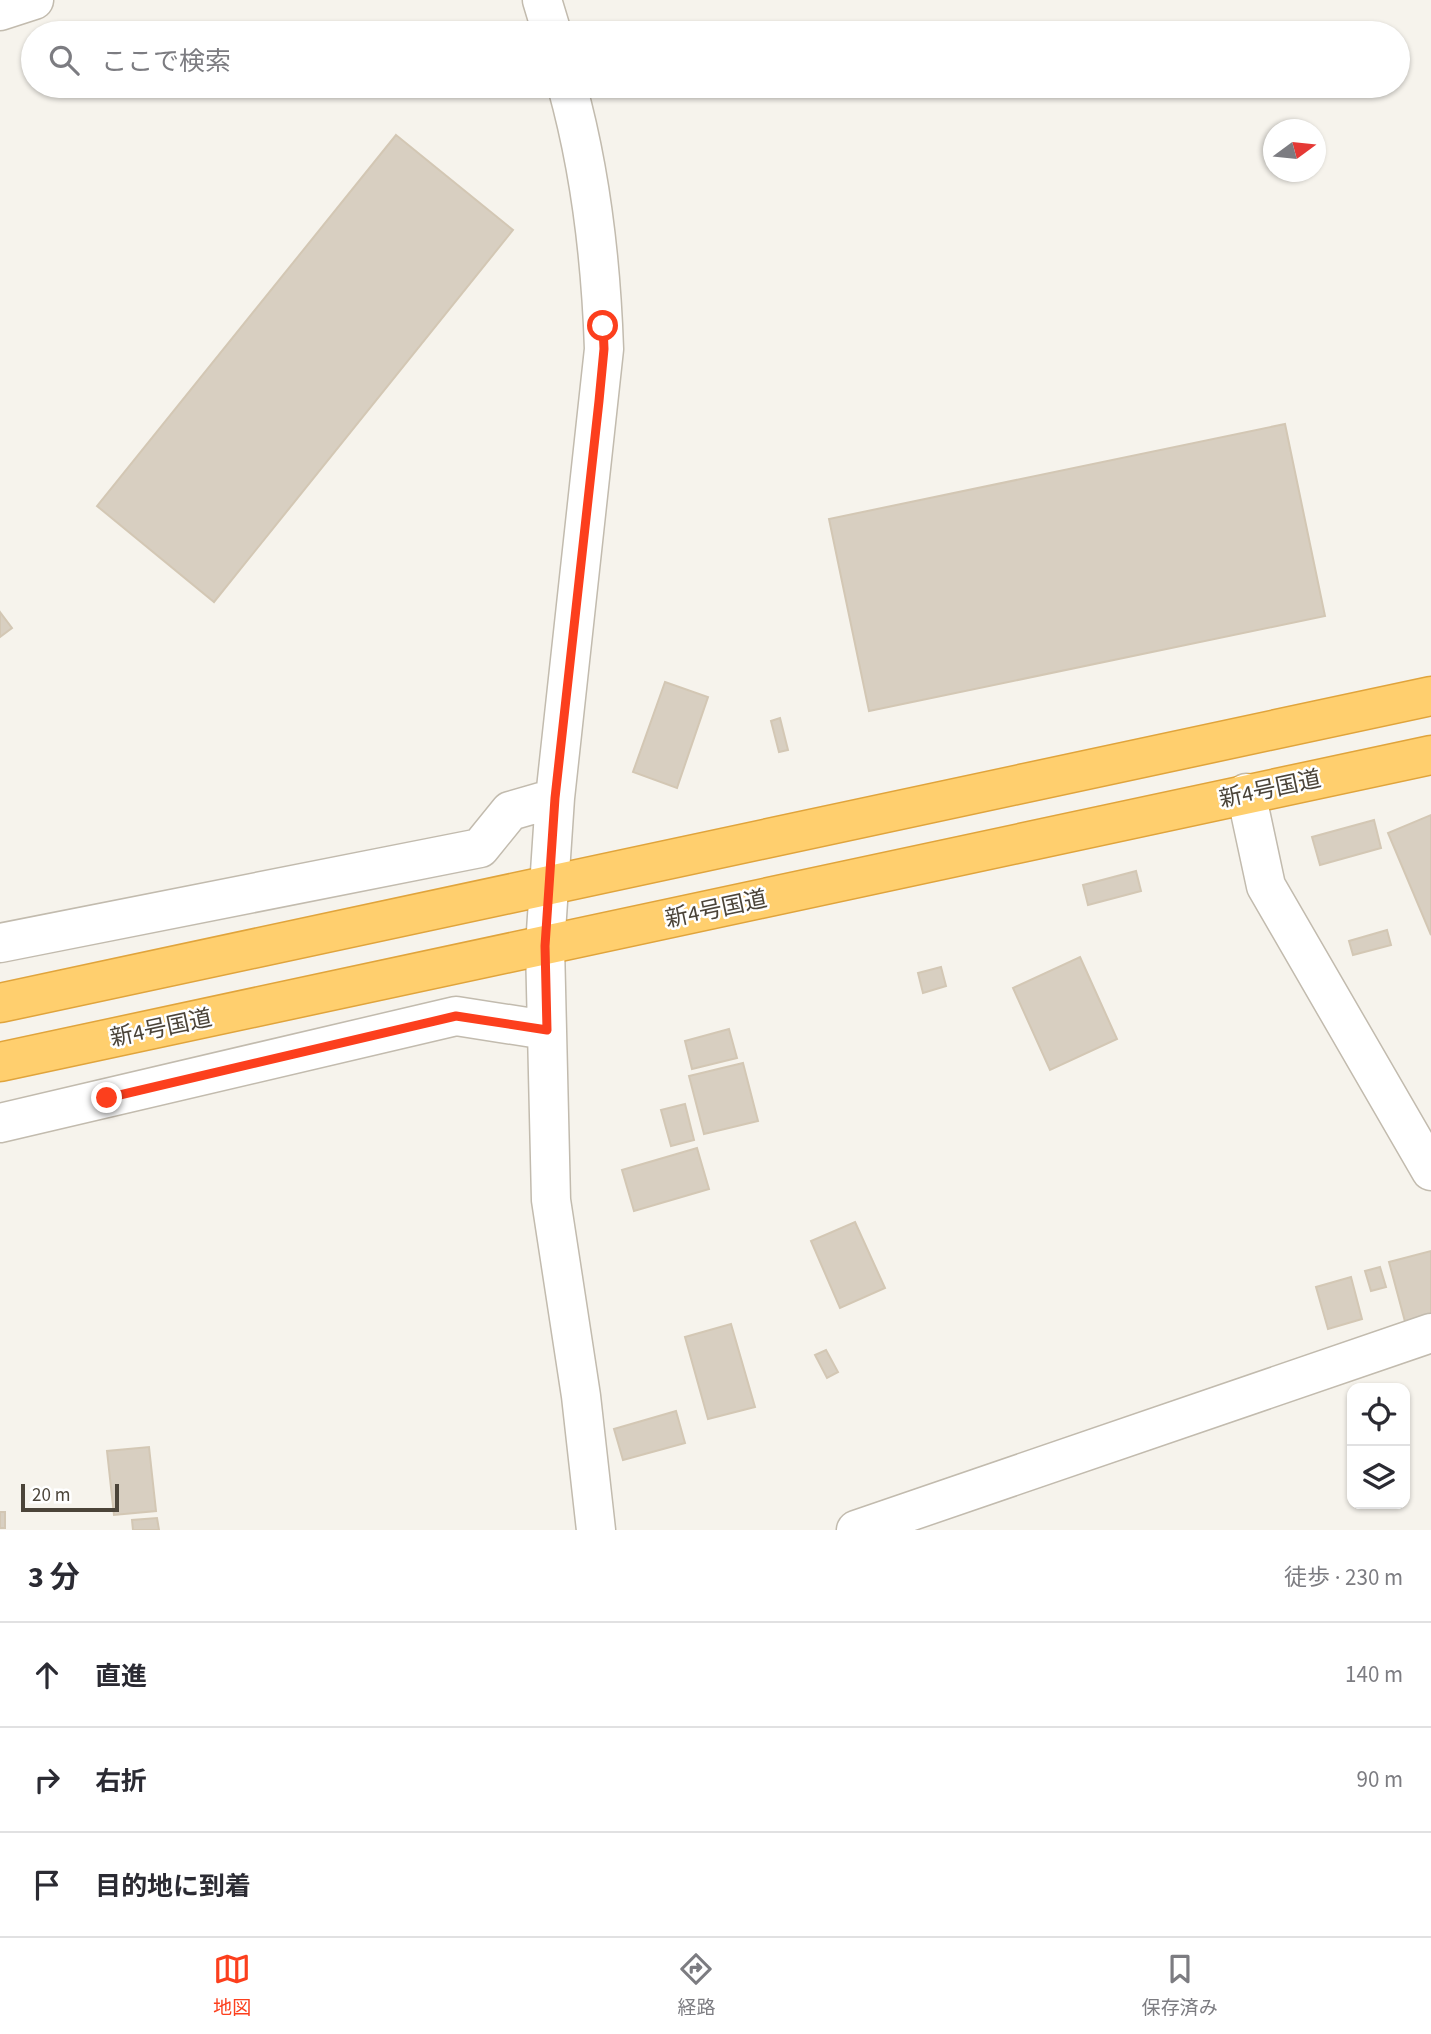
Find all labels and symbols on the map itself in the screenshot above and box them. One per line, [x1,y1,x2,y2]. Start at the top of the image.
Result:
north arrow [1263,119,1326,182]
route start [587,310,618,341]
street label: 新4号国道 [1216,762,1324,816]
street label: 新4号国道 [662,882,770,936]
street label: 新4号国道 [107,1001,215,1055]
route end [91,1082,122,1113]
scale bar [21,1481,119,1513]

